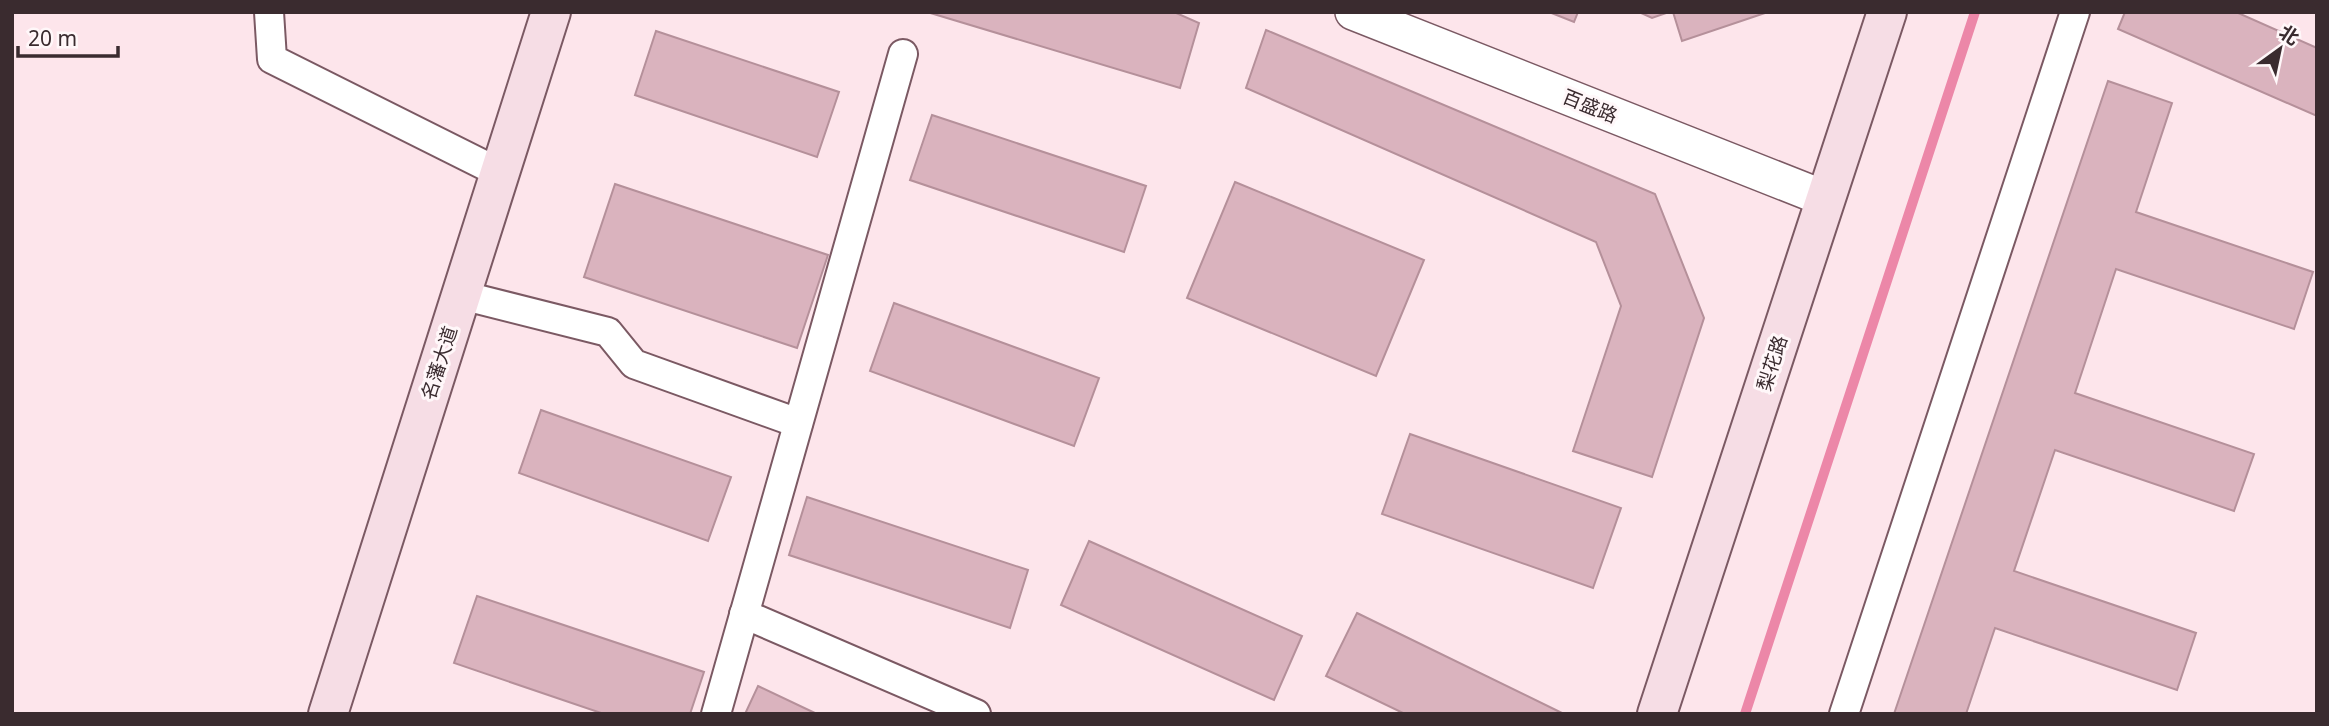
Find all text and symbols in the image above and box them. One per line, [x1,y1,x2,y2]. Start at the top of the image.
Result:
scale bar [18,14,117,58]
north arrow [2245,14,2315,84]
text: 北 [2274,19,2304,51]
text: 20 m [28,24,77,52]
street label: 百盛路 [1559,83,1621,129]
street label: 名藩大道 [415,323,463,403]
street label: 梨花路 [1751,332,1793,394]

